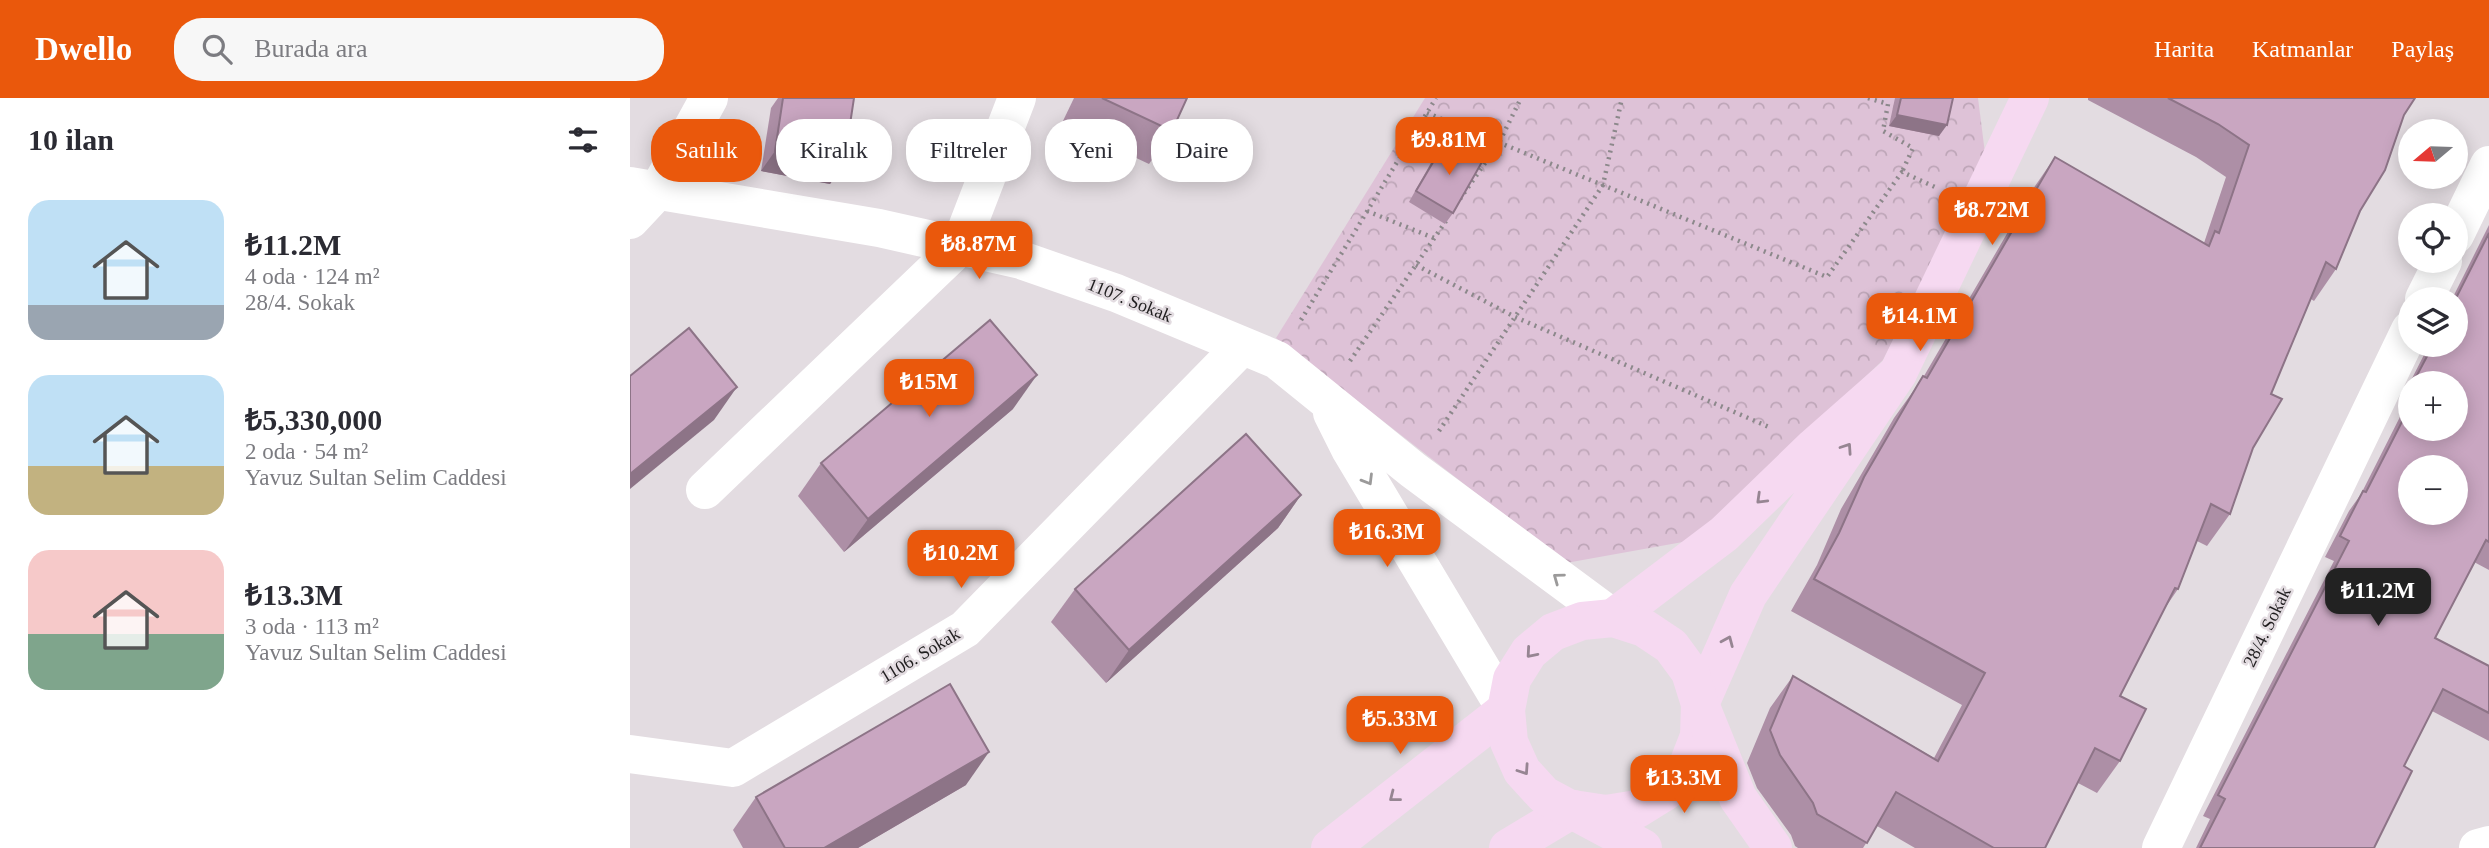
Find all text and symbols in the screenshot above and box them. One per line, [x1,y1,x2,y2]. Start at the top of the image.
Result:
search box [174,18,664,81]
icon: search [198,30,236,68]
text: Dwello [35,31,132,67]
text: Burada ara [254,34,367,63]
text: Harita [2154,36,2214,62]
text: Katmanlar [2252,36,2353,62]
text: Paylaş [2391,36,2454,62]
pin: ₺9.81M [1392,118,1506,177]
chip: Satılık [651,119,762,182]
chip: Kiralık [776,119,892,182]
chip: Filtreler [906,119,1031,182]
chip: Yeni [1045,119,1137,182]
chip: Daire [1151,119,1253,182]
north arrow [2398,119,2468,189]
map controls [2398,119,2468,525]
icon: filters [564,121,602,159]
text: 10 ilan [28,123,114,156]
text: ₺9.81M [1411,127,1487,152]
pin: ₺8.72M [1935,188,2049,247]
text: ₺8.72M [1954,197,2030,222]
button: locate [2398,203,2468,273]
pin: ₺8.87M [922,222,1036,281]
icon: home [84,228,168,312]
text: ₺11.2M [245,228,341,261]
text: ₺8.87M [941,231,1017,256]
text: 4 oda · 124 m² [245,264,380,289]
street label: 1107. Sokak [1085,274,1175,326]
button: layers [2398,287,2468,357]
text: 28/4. Sokak [245,290,355,315]
pin: ₺14.1M [1863,294,1977,353]
text: ₺14.1M [1882,303,1958,328]
pin: ₺15M [888,360,970,419]
text: ₺15M [900,369,958,394]
button: + [2398,371,2468,441]
icon: home [84,403,168,487]
text: ₺5,330,000 [245,403,382,436]
text: 2 oda · 54 m² [245,439,368,464]
one-way arrow [1839,443,1851,456]
button: − [2398,455,2468,525]
text: Yavuz Sultan Selim Caddesi [245,465,507,490]
one-way arrow [1360,473,1373,486]
one-way arrow [1756,490,1769,503]
pin: ₺16.3M [1330,510,1444,569]
text: ₺16.3M [1349,519,1425,544]
pin: ₺10.2M [904,531,1018,590]
text: ₺10.2M [923,540,999,565]
pin: ₺11.2M [2321,568,2435,628]
one-way arrow [1553,574,1566,586]
icon: home [84,578,168,662]
text: ₺13.3M [245,578,343,611]
text: ₺11.2M [2341,578,2415,603]
street label: 28/4. Sokak [2239,584,2295,670]
text: 3 oda · 113 m² [245,614,379,639]
street label: 1106. Sokak [877,623,963,687]
one-way arrow [1719,636,1733,648]
text: Yavuz Sultan Selim Caddesi [245,640,507,665]
one-way arrow [1527,645,1539,658]
pin: ₺5.33M [1343,696,1457,756]
text: ₺5.33M [1362,706,1438,731]
pin: ₺13.3M [1627,756,1741,815]
one-way arrow [1516,762,1528,775]
text: ₺13.3M [1646,765,1722,790]
one-way arrow [1390,789,1402,802]

